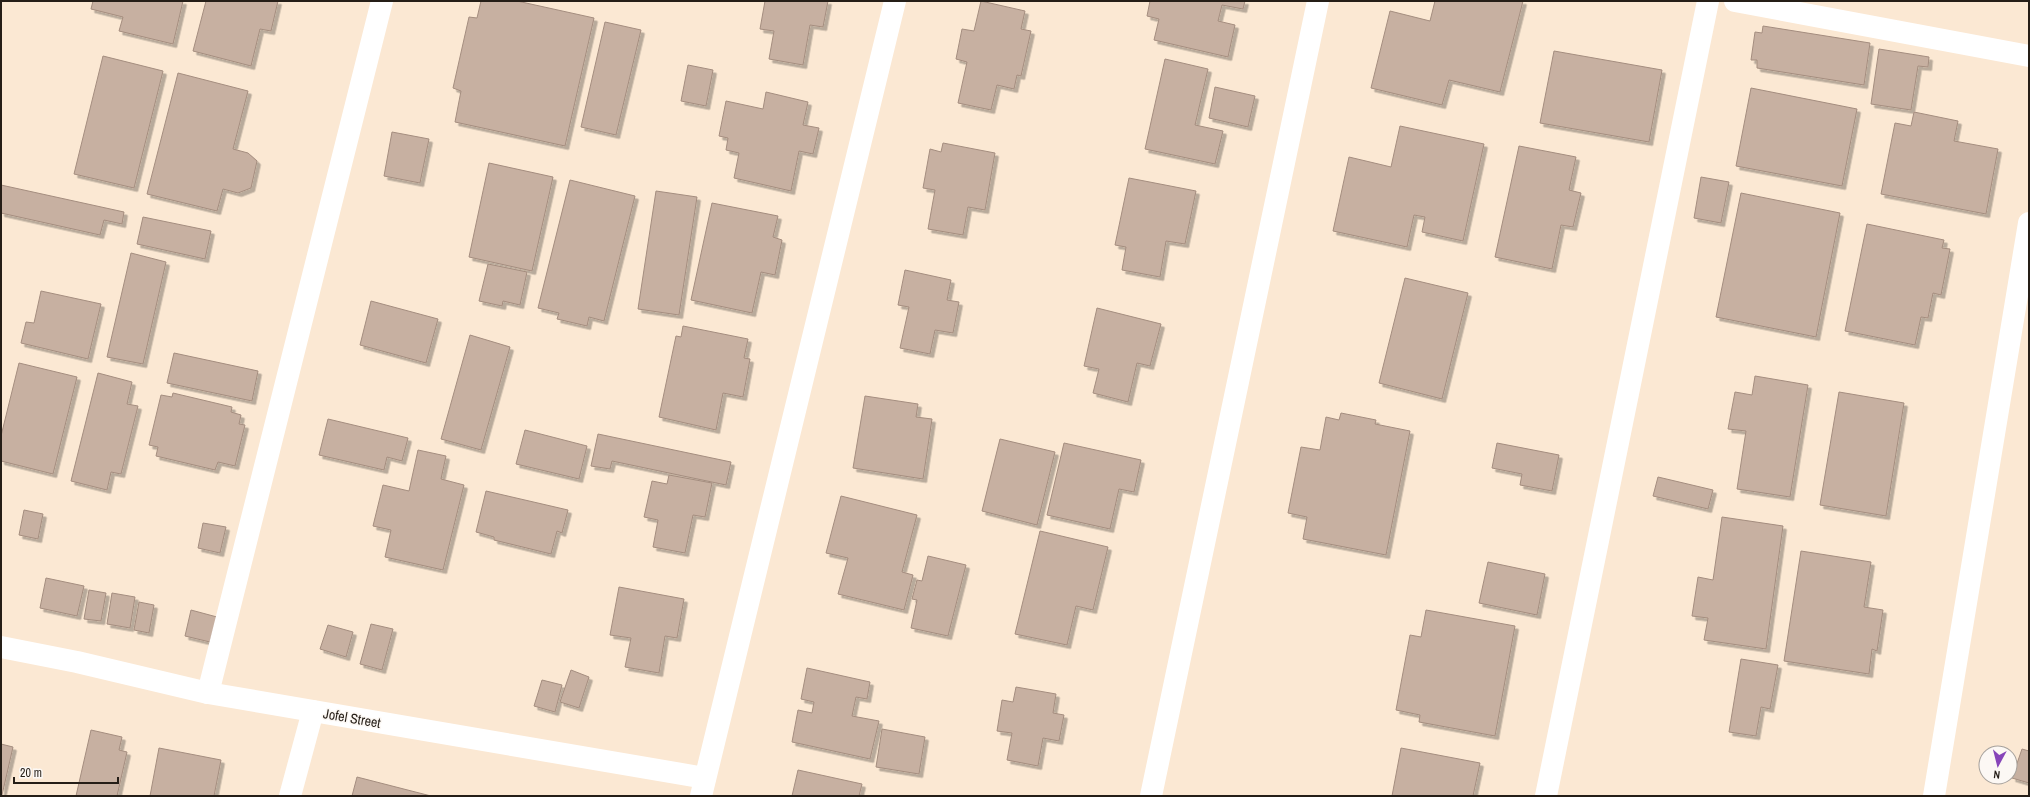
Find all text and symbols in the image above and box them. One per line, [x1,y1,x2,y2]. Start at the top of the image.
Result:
street label: Jofel Street [322,704,382,732]
north arrow [1978,745,2018,785]
scale bar [14,759,118,785]
text: 20 m [20,765,42,781]
text: N [1993,768,2001,782]

